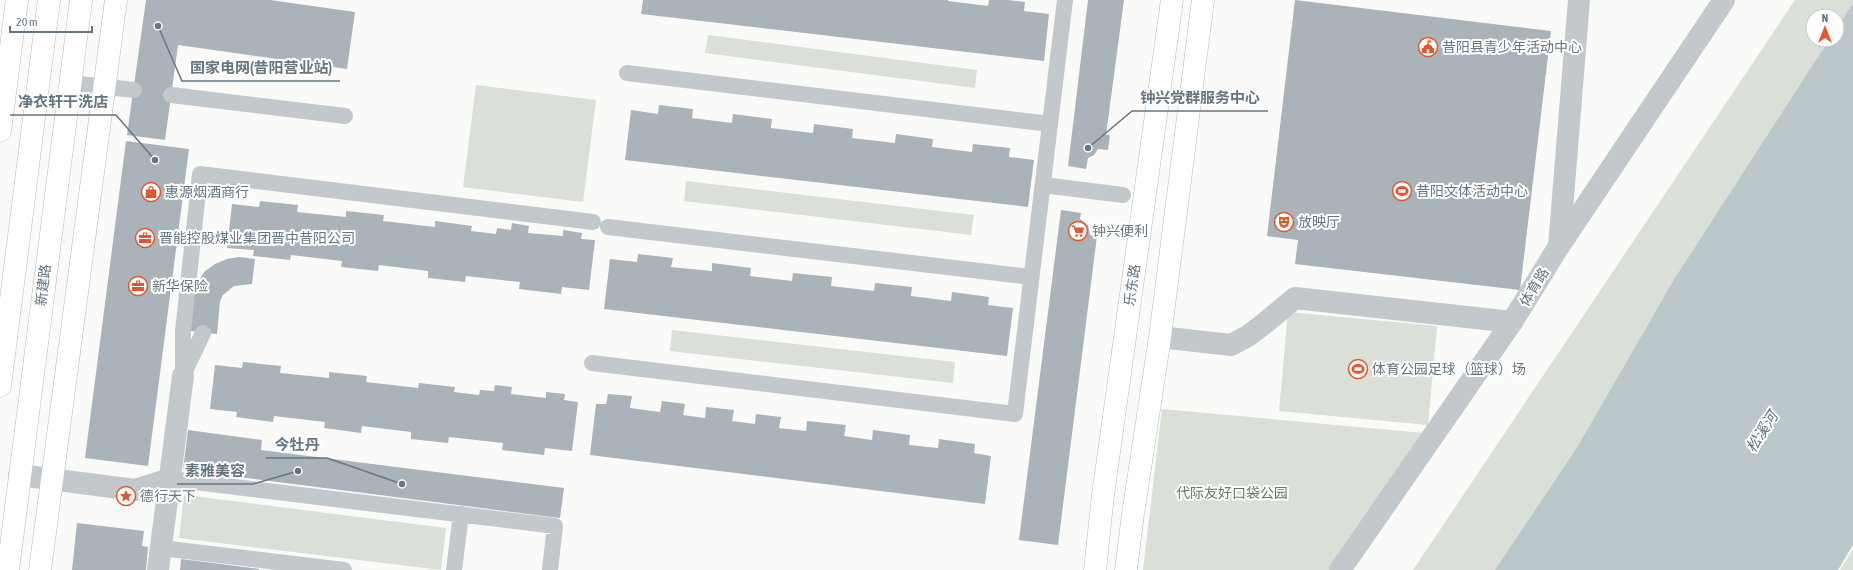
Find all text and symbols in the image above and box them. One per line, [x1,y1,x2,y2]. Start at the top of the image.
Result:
scale bar [10,8,92,34]
north arrow [1805,8,1845,48]
text: N [1822,12,1828,24]
text: 20 m [16,15,38,29]
public building icon: 昔阳县青少年活动中心 [1417,36,1439,58]
place label: 昔阳县青少年活动中心 [1442,39,1582,55]
callout: 国家电网(昔阳营业站) [182,54,340,81]
text: 国家电网(昔阳营业站) [190,59,332,76]
callout: 钟兴党群服务中心 [1132,84,1268,111]
callout: 净衣轩干洗店 [10,88,116,115]
text: 钟兴党群服务中心 [1140,89,1260,106]
text: 净衣轩干洗店 [18,93,108,110]
sports icon: 昔阳文体活动中心 [1391,180,1413,202]
shop icon: 惠源烟酒商行 [140,181,162,203]
place label: 昔阳文体活动中心 [1416,183,1528,199]
place label: 惠源烟酒商行 [165,184,249,200]
theatre icon: 放映厅 [1273,211,1295,233]
place label: 放映厅 [1298,214,1340,230]
supermarket icon: 钟兴便利 [1067,220,1089,242]
place label: 钟兴便利 [1092,223,1148,239]
office icon: 晋能控股煤业集团晋中昔阳公司 [134,227,156,249]
place label: 晋能控股煤业集团晋中昔阳公司 [159,230,355,246]
street label: 新建路 [33,263,53,307]
street label: 乐东路 [1121,263,1143,307]
street label: 体育路 [1516,265,1552,309]
office icon: 新华保险 [127,275,149,297]
place label: 新华保险 [152,278,208,294]
sports icon: 体育公园足球（篮球）场 [1347,358,1369,380]
place label: 体育公园足球（篮球）场 [1372,361,1526,377]
water label: 松溪河 [1742,406,1783,455]
callout: 今牡丹 [266,431,327,458]
text: 今牡丹 [274,436,320,453]
callout: 素雅美容 [177,457,253,484]
text: 素雅美容 [185,462,245,479]
place icon: 德行天下 [115,485,137,507]
park label: 代际友好口袋公园 [1176,485,1288,501]
place label: 德行天下 [140,488,196,504]

